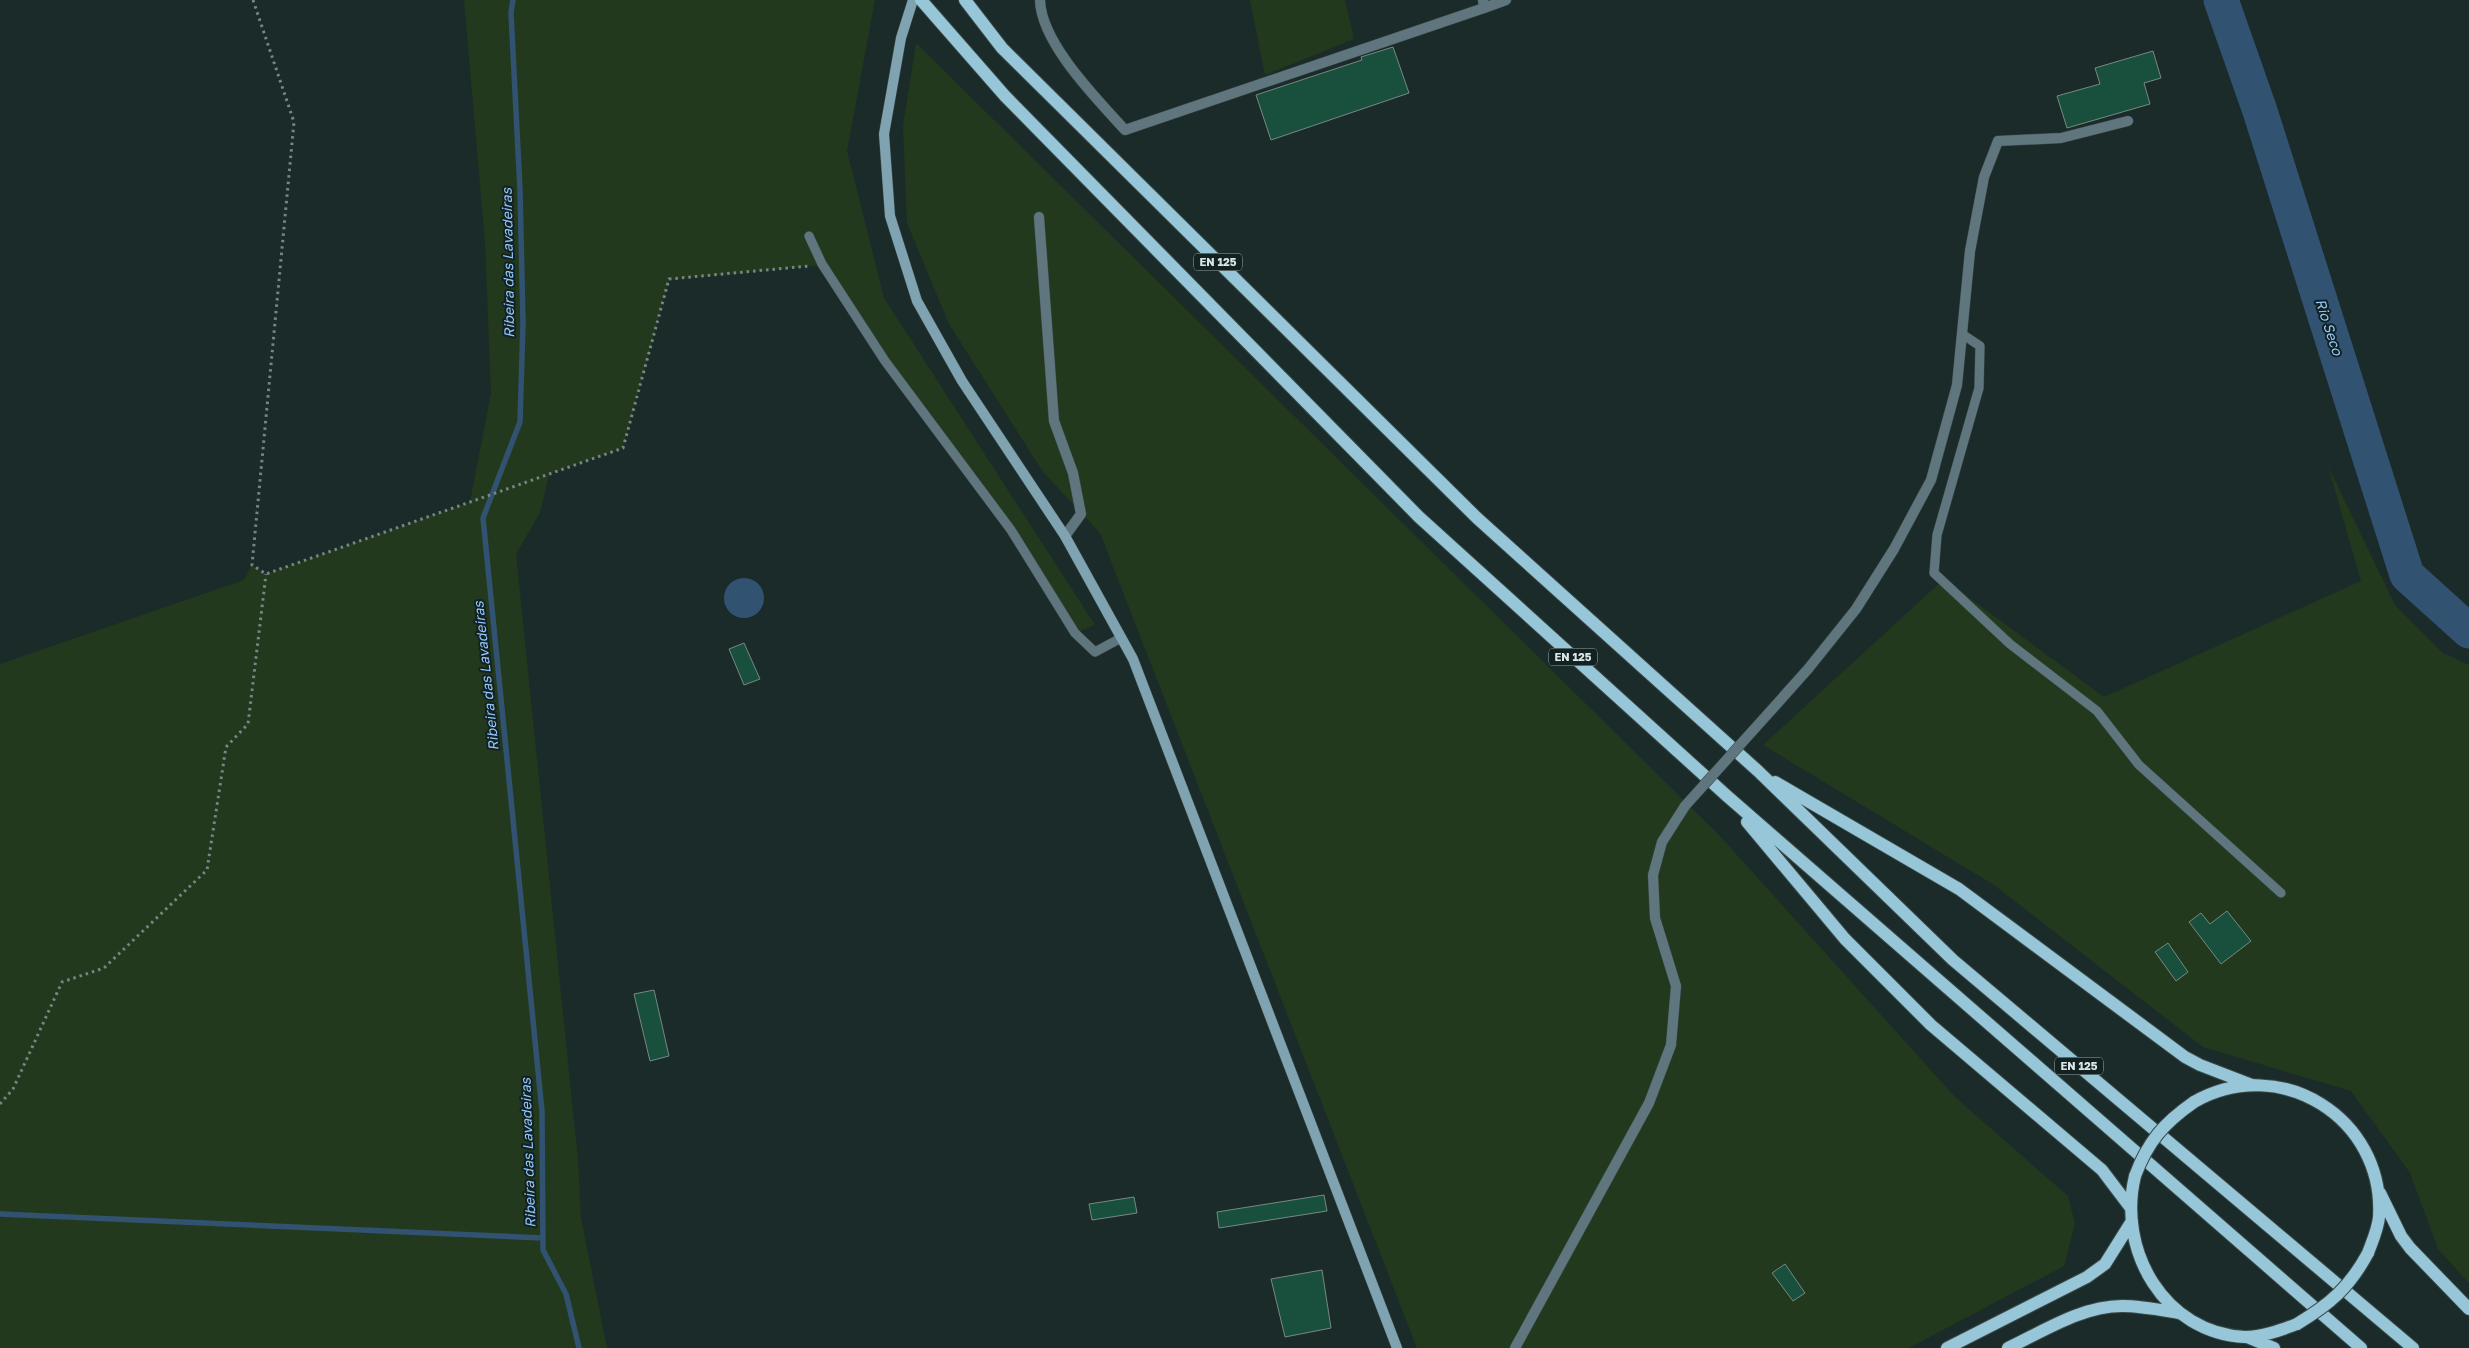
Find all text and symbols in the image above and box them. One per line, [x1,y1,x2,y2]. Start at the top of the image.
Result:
water label: Ribeira das Lavadeiras [498,187,517,338]
road number: EN 125 [1194,253,1242,270]
water label: Rio Seco [2312,296,2347,359]
water label: Ribeira das Lavadeiras [469,600,502,752]
road number: EN 125 [1549,649,1597,666]
road number: EN 125 [2055,1058,2103,1074]
water label: Ribeira das Lavadeiras [516,1077,539,1228]

